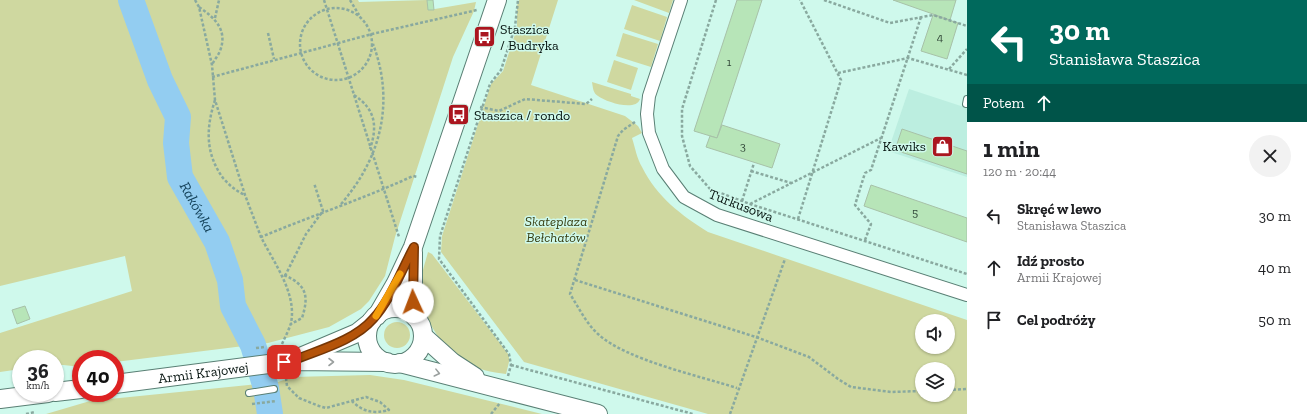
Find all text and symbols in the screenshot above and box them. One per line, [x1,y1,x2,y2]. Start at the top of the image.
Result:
text: 30 m [1049,14,1110,47]
icon: left [983,16,1035,68]
place label: Staszica / Budryka [500,21,559,54]
bus stop icon: Staszica / Budryka [472,24,498,50]
house number: 4 [937,30,944,44]
text: Stanisława Staszica [1049,48,1200,70]
house number: 1 [727,55,732,69]
icon: ahead [1033,92,1055,114]
text: Potem [983,94,1025,112]
bus stop icon: Staszica / rondo [445,102,471,128]
place label: Staszica / rondo [474,107,570,124]
shop icon: Kawiks [929,133,955,159]
text: 1 min [983,134,1040,163]
button: close [1249,135,1291,177]
place label: Kawiks [882,138,926,155]
house number: 3 [740,139,746,153]
text: 120 m · 20:44 [983,164,1056,179]
water label: Rakówka [176,179,218,235]
street label: Turkusowa [706,185,776,226]
text: Skręć w lewo [1017,200,1101,218]
house number: 5 [912,205,918,219]
icon: left [983,205,1005,227]
text: 30 m [1259,207,1291,225]
park label: Skateplaza Bełchatów [525,213,587,246]
text: Stanisława Staszica [1017,218,1126,233]
text: Idź prosto [1017,252,1084,270]
icon: ahead [983,257,1005,279]
text: 40 m [1258,259,1291,277]
text: Armii Krajowej [1017,270,1101,285]
position arrow [392,281,434,323]
icon: arrive [983,309,1005,331]
text: Cel podróży [1017,311,1095,329]
text: 50 m [1258,311,1291,329]
map controls [915,314,955,402]
button: sound [915,314,955,354]
pin [267,345,301,379]
speed limit sign: 40 [72,350,124,402]
icon: arrive [273,351,295,373]
one-way arrow [328,358,334,366]
text: 36 [27,359,49,383]
street label: Armii Krajowej [157,359,250,387]
button: layers [915,362,955,402]
one-way arrow [434,368,441,377]
text: km/h [27,380,49,392]

